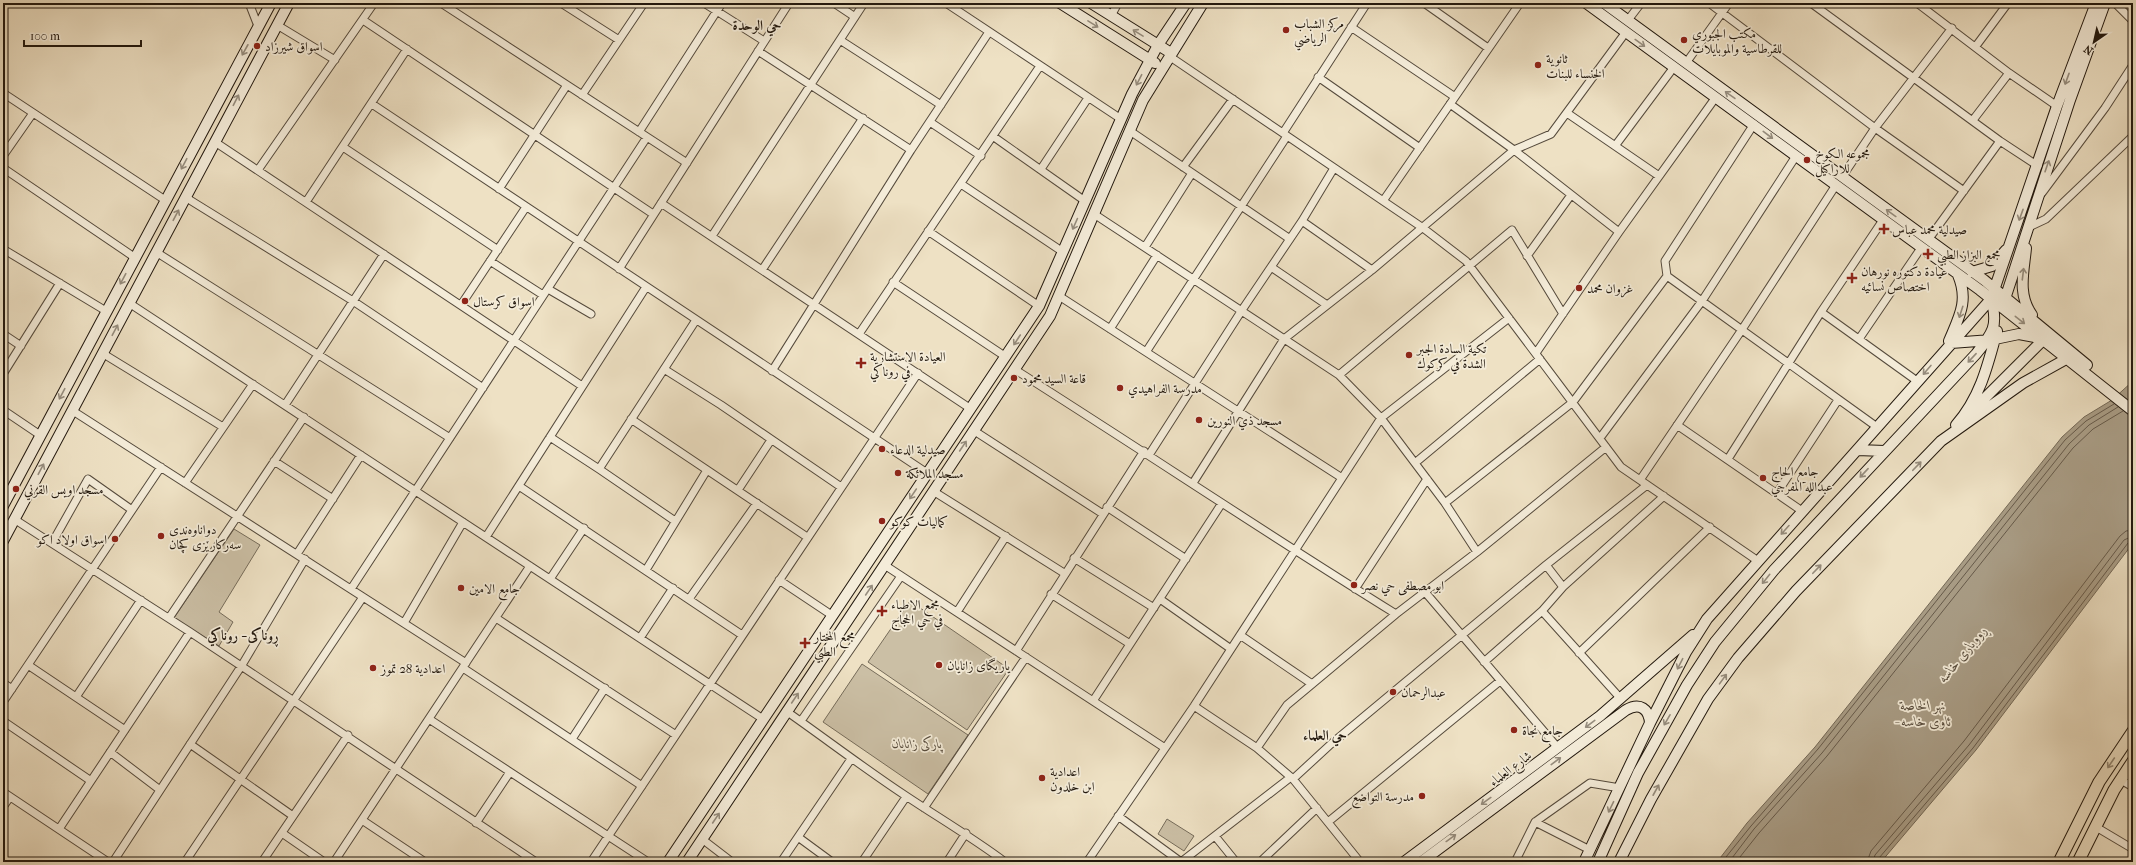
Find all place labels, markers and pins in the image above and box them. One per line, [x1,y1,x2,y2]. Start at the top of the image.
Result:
place label: مركز الشباب الرياضي [1294,16,1344,51]
marker: مركز الشباب الرياضي [1281,25,1291,35]
place label: مكتب الجبوري للقرطاسية والموبايلات [1692,26,1782,57]
marker: مكتب الجبوري للقرطاسية والموبايلات [1679,35,1689,45]
place label: اسواق شيرزاد [265,39,323,55]
marker: اسواق شيرزاد [252,41,262,51]
place label: ثانوية الخنساء للبنات [1546,51,1605,82]
marker: ثانوية الخنساء للبنات [1533,60,1543,70]
place label: مجموعه الكوخ للاراكيل [1815,146,1870,178]
marker: مجموعه الكوخ للاراكيل [1802,155,1812,165]
place label: صيدلية محمد عباس [1892,222,1967,238]
marker: صيدلية محمد عباس [1879,224,1889,234]
place label: مجمع البزاز الطبي [1937,247,2001,267]
marker: مجمع البزاز الطبي [1922,248,1934,260]
place label: عيادة دكتوره نورهان اختصاص نسائيه [1861,264,1948,295]
marker: عيادة دكتوره نورهان اختصاص نسائيه [1846,272,1858,284]
place label: غزوان محمد [1587,281,1633,298]
marker: غزوان محمد [1574,283,1584,293]
place label: اسواق كرستال [473,294,535,310]
marker: اسواق كرستال [460,296,470,306]
place label: تكية السادة الجبر الشدة في كركوك [1415,341,1487,375]
place label: العيادة الاستشارية في روناكي [870,349,946,383]
marker: تكية السادة الجبر الشدة في كركوك [1404,350,1414,360]
marker: العيادة الاستشارية في روناكي [855,357,867,369]
place label: قاعة السيد محمود [1022,371,1086,387]
marker: قاعة السيد محمود [1009,373,1019,383]
place label: مدرسة الفراهيدي [1128,381,1202,399]
marker: مدرسة الفراهيدي [1115,383,1125,393]
place label: مسجد ذي النورين [1207,413,1282,431]
marker: مسجد ذي النورين [1194,415,1204,425]
place label: صيدلية الدعاء [890,442,946,457]
marker: صيدلية الدعاء [877,444,887,454]
place label: جامع الحاج عبدالله المفرجي [1771,464,1833,498]
place label: مسجد الملائكة [905,466,964,481]
marker: مسجد الملائكة [893,468,903,478]
marker: جامع الحاج عبدالله المفرجي [1758,473,1768,483]
place label: مسجد اويس القرني [24,482,104,501]
marker: مسجد اويس القرني [11,484,21,494]
place label: كماليات كوكو [888,514,948,530]
marker: كماليات كوكو [877,516,887,526]
place label: دواناوەندى سەركارێزى كچان [169,522,241,554]
marker: دواناوەندى سەركارێزى كچان [156,531,166,541]
place label: اسواق اولاد اكو [35,532,107,548]
marker: اسواق اولاد اكو [110,534,120,544]
place label: ابو مصطفى حي نصر [1360,578,1444,597]
marker: ابو مصطفى حي نصر [1349,580,1359,590]
place label: جامع الامين [469,581,520,601]
marker: جامع الامين [456,583,466,593]
place label: مجمع الاطباء في حي الحجاج [891,597,943,631]
marker: مجمع الاطباء في حي الحجاج [876,605,888,617]
place label: مجمع المختار الطبي [812,629,855,663]
marker: مجمع المختار الطبي [799,637,811,649]
place label: یاریگای زانایان [947,657,1012,674]
marker: یاریگای زانایان [934,660,944,670]
place label: اعدادية 28 تموز [379,661,445,677]
marker: اعدادية 28 تموز [368,663,378,673]
place label: عبدالرحمان [1401,685,1446,701]
marker: عبدالرحمان [1388,687,1398,697]
place label: جامع نجاة [1522,723,1563,743]
marker: جامع نجاة [1509,725,1519,735]
place label: اعدادية ابن خلدون [1050,764,1095,795]
marker: اعدادية ابن خلدون [1037,773,1047,783]
place label: مدرسة التواضع [1351,789,1414,809]
marker: مدرسة التواضع [1417,791,1427,801]

